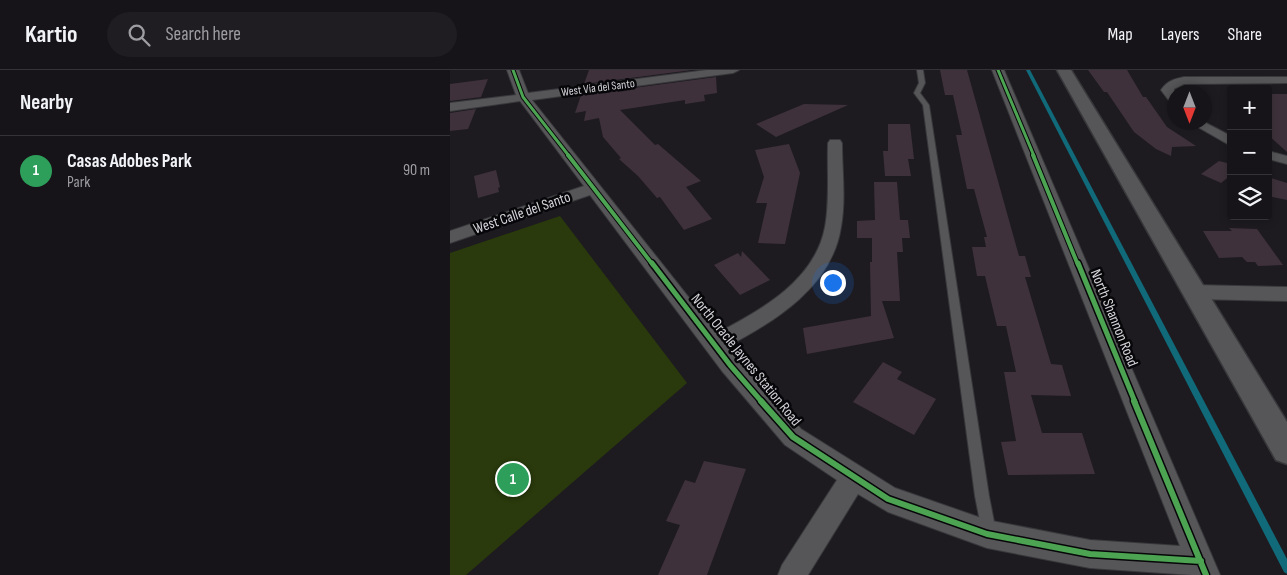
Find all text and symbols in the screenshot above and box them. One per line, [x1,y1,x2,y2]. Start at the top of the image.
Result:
search box [107,12,457,57]
text: Kartio [25,20,77,49]
icon: search [125,21,153,49]
text: Search here [165,23,241,46]
text: Map [1108,24,1133,45]
text: Layers [1161,24,1200,45]
text: Share [1228,24,1262,45]
street label: West Via del Santo [560,76,636,100]
north arrow [1167,85,1212,130]
map controls [1227,85,1272,220]
button: + [1227,85,1272,130]
text: Nearby [20,90,73,115]
button: − [1227,130,1272,175]
text: Casas Adobes Park [67,150,192,173]
text: 1 [33,161,39,180]
text: 90 m [403,161,430,180]
text: Park [67,173,90,192]
button: layers [1227,175,1272,220]
street label: West Calle del Santo [471,187,573,239]
street label: North Shannon Road [1086,267,1142,369]
your location [820,270,846,296]
street label: North Oracle Jaynes Station Road [687,290,805,430]
pin: 1 [497,460,529,498]

